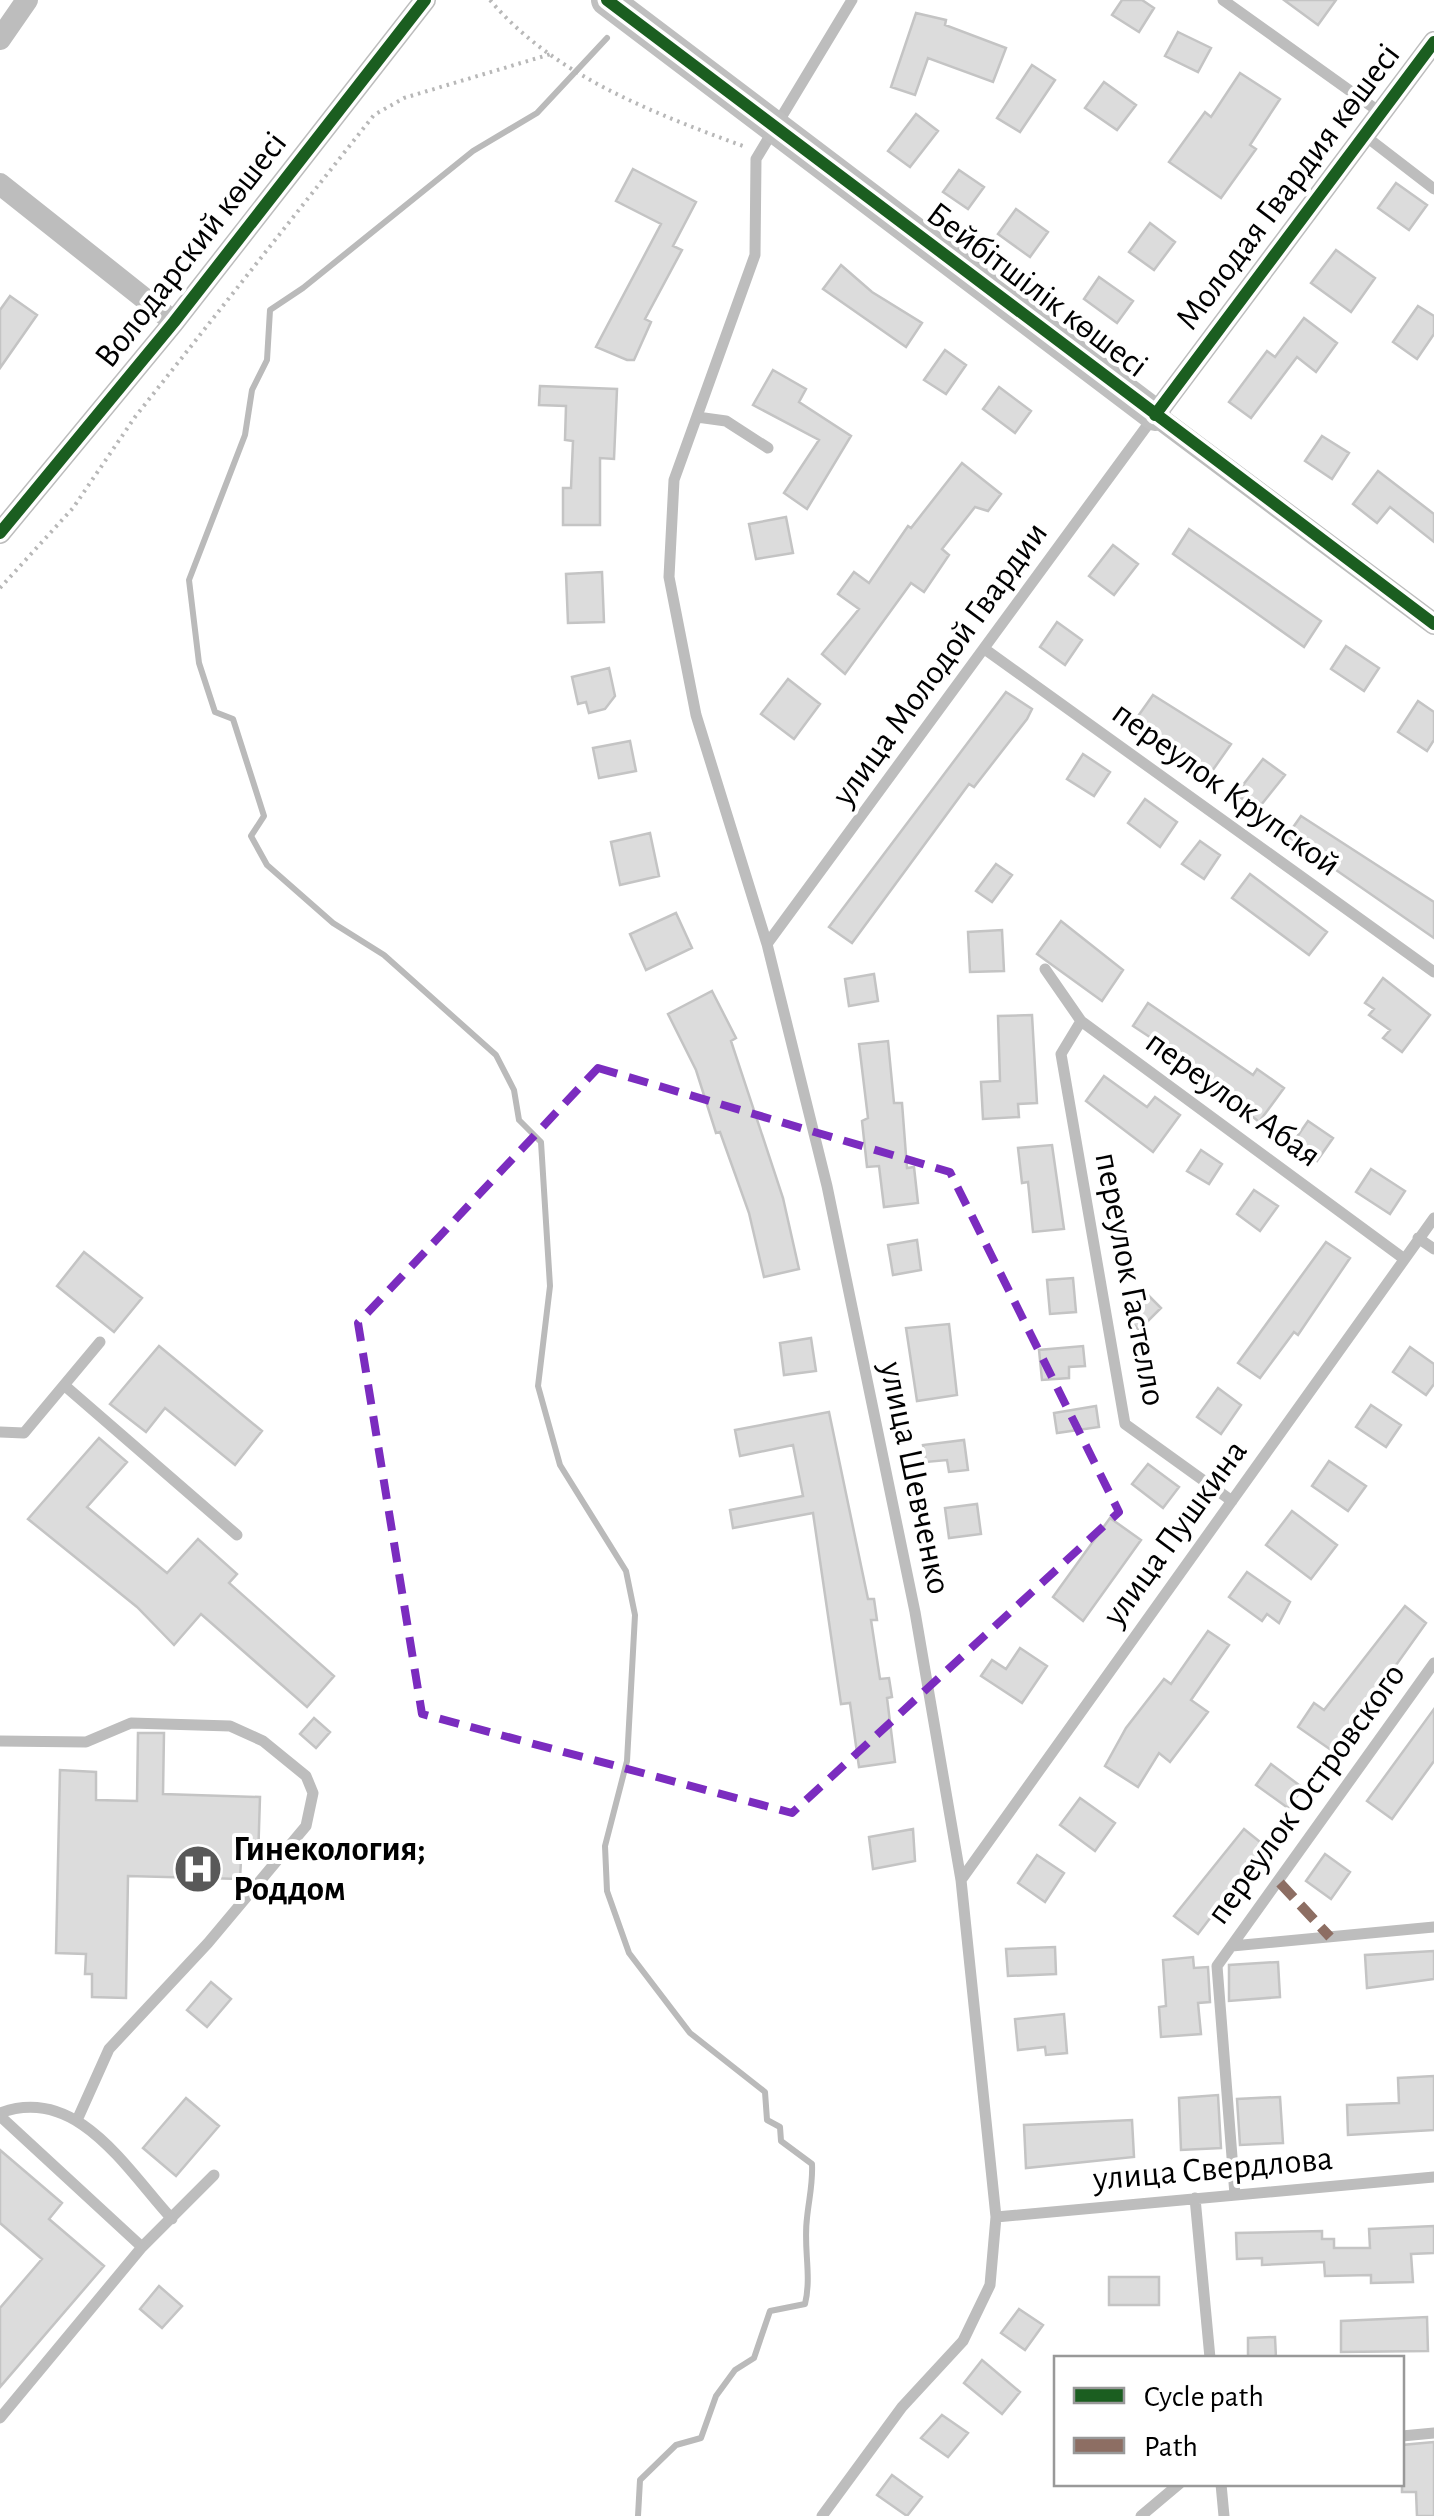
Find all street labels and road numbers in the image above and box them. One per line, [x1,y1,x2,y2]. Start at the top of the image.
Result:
street label: Молодая Гвардия көшесі [1169,38,1407,336]
street label: Володарский көшесі [88,126,294,374]
street label: Бейбітшілік көшесі [920,196,1154,384]
street label: улица Молодой Гвардии [825,516,1054,813]
street label: переулок Крупской [1106,695,1346,883]
street label: переулок Абая [1139,1024,1327,1174]
street label: переулок Гастелло [1088,1149,1172,1409]
street label: улица Шевченко [873,1358,957,1597]
street label: улица Пушкина [1096,1434,1254,1633]
street label: переулок Островского [1200,1657,1412,1931]
street label: улица Свердлова [1091,2141,1334,2197]

